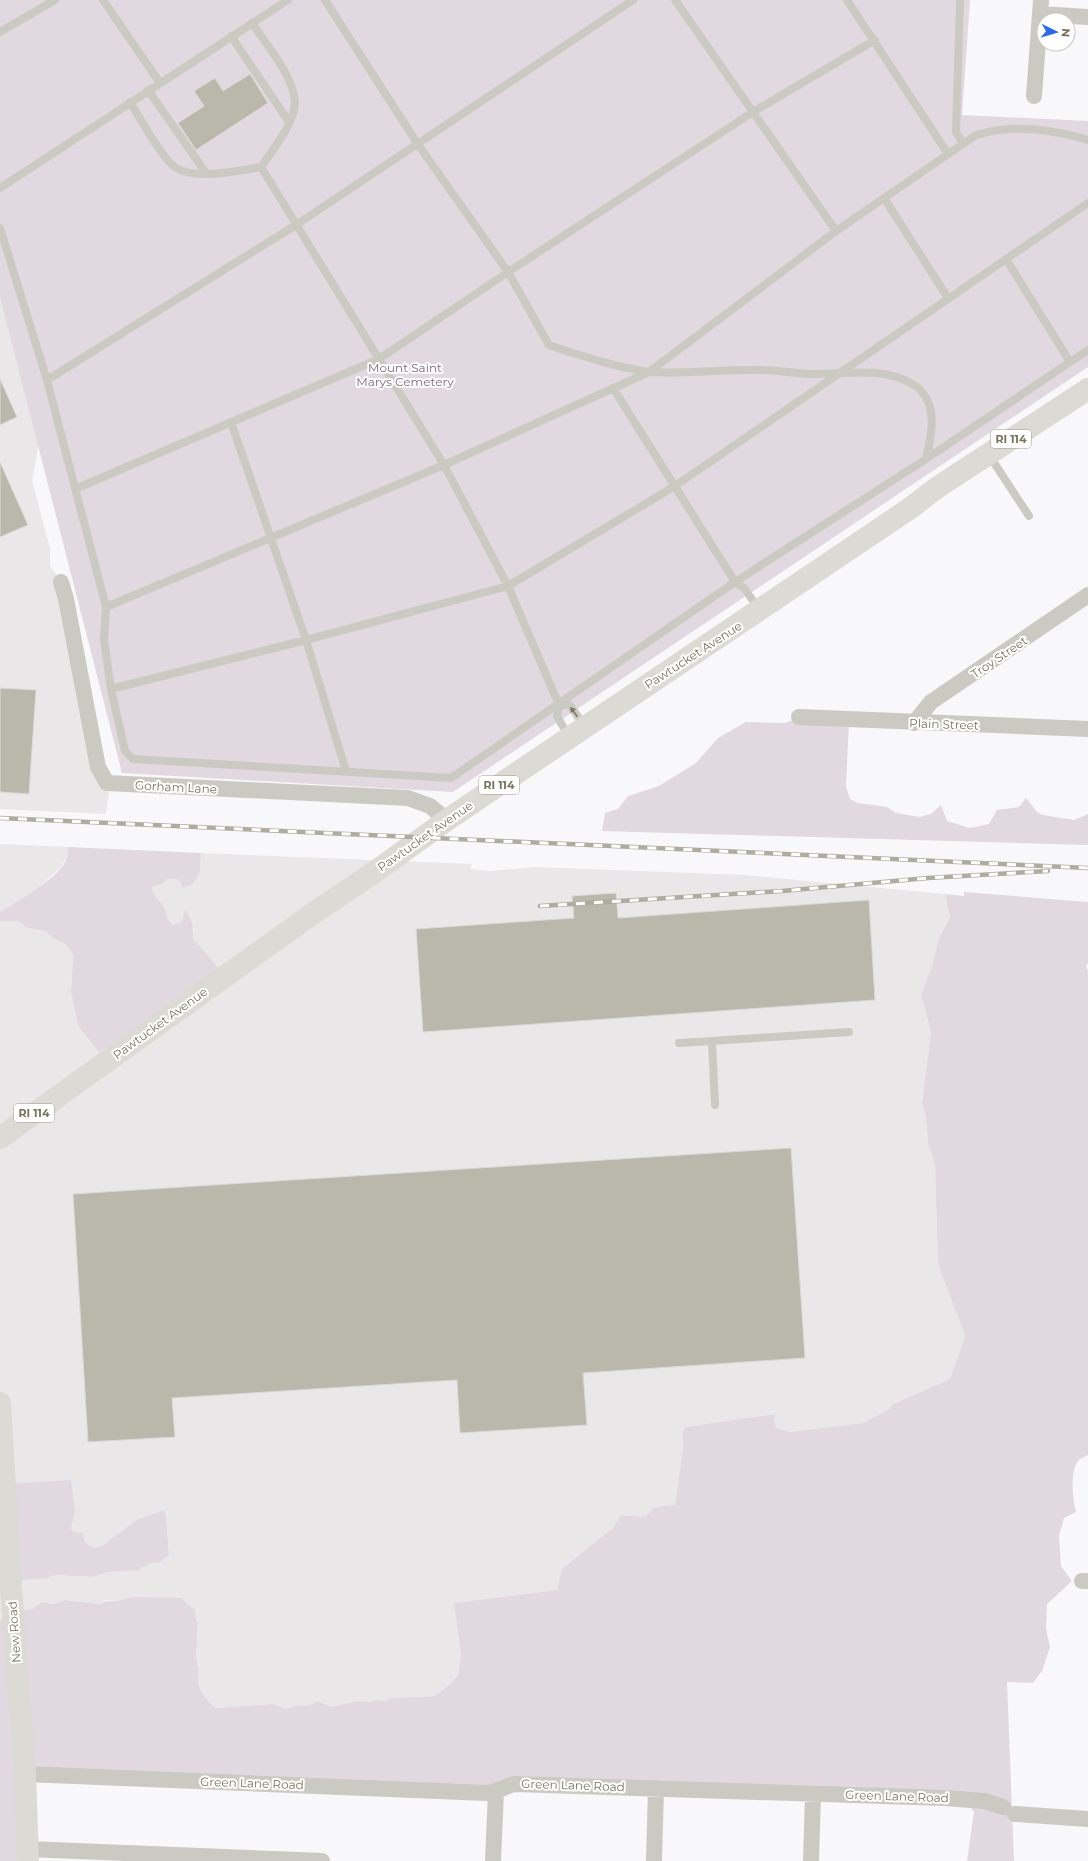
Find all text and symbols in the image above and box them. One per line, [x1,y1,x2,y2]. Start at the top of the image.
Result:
north arrow [1036,12,1076,52]
text: N [1059,28,1073,38]
park label: Mount Saint Marys Cemetery [356,360,454,389]
road number: RI 114 [991,430,1031,448]
street label: Pawtucket Avenue [641,618,745,692]
street label: Troy Street [968,633,1030,681]
one-way arrow [571,707,579,717]
street label: Plain Street [909,715,979,733]
road number: RI 114 [479,776,519,794]
street label: Gorham Lane [135,777,217,797]
street label: Pawtucket Avenue [374,797,476,875]
street label: Pawtucket Avenue [110,984,210,1062]
road number: RI 114 [14,1104,54,1122]
street label: New Road [4,1601,24,1663]
street label: Green Lane Road [200,1774,304,1792]
street label: Green Lane Road [521,1776,625,1794]
street label: Green Lane Road [845,1787,949,1805]

